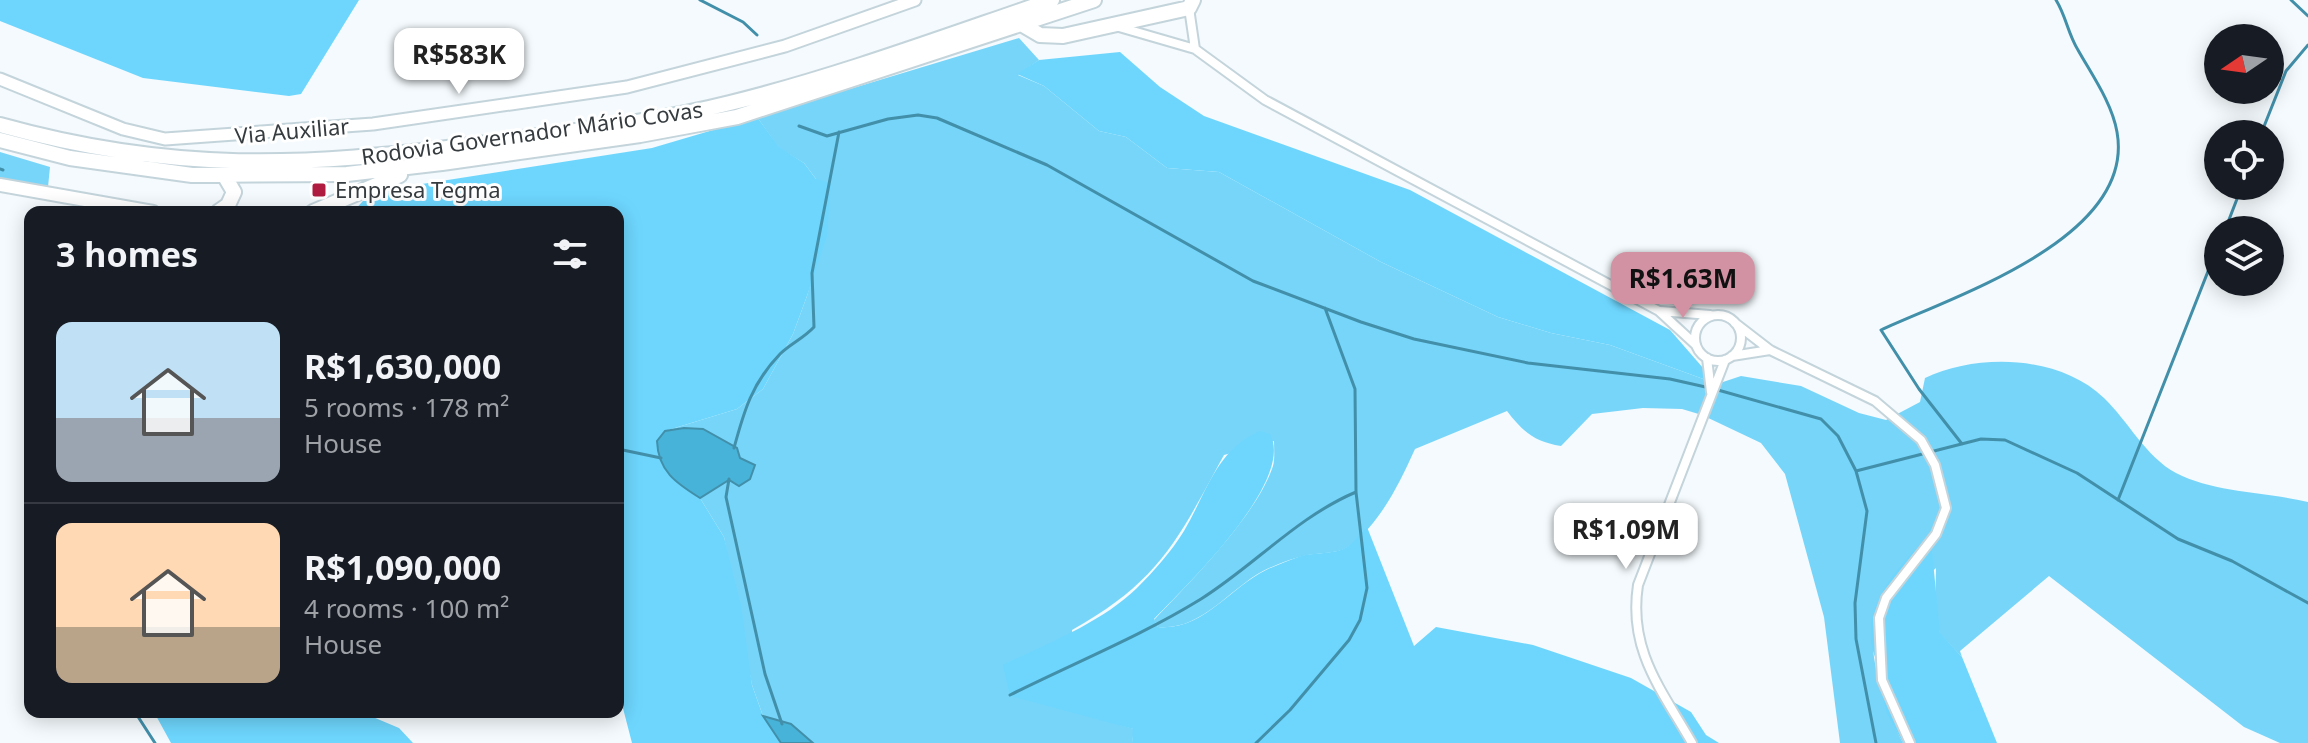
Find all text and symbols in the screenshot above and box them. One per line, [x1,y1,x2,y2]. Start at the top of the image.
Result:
north arrow [2204,24,2284,104]
map controls [2204,24,2284,296]
pin: R$583K [394,28,524,96]
text: R$583K [412,36,506,72]
street label: Rodovia Governador Mário Covas [359,93,704,171]
street label: Via Auxiliar [233,110,350,150]
button: locate [2204,120,2284,200]
place label: Empresa Tegma [335,174,501,204]
marker: Empresa Tegma [310,181,328,199]
button: layers [2204,216,2284,296]
text: 3 homes [56,231,198,277]
icon: filters [548,232,592,276]
pin: R$1.63M [1609,252,1757,320]
text: R$1.63M [1629,260,1737,296]
text: R$1,630,000 [304,343,501,389]
icon: home [120,354,216,450]
text: 5 rooms · 178 m² [304,389,509,425]
text: House [304,425,382,461]
pin: R$1.09M [1552,503,1700,571]
text: R$1.09M [1572,511,1680,547]
text: R$1,090,000 [304,544,501,590]
icon: home [120,555,216,651]
text: 4 rooms · 100 m² [304,590,509,626]
text: House [304,626,382,662]

